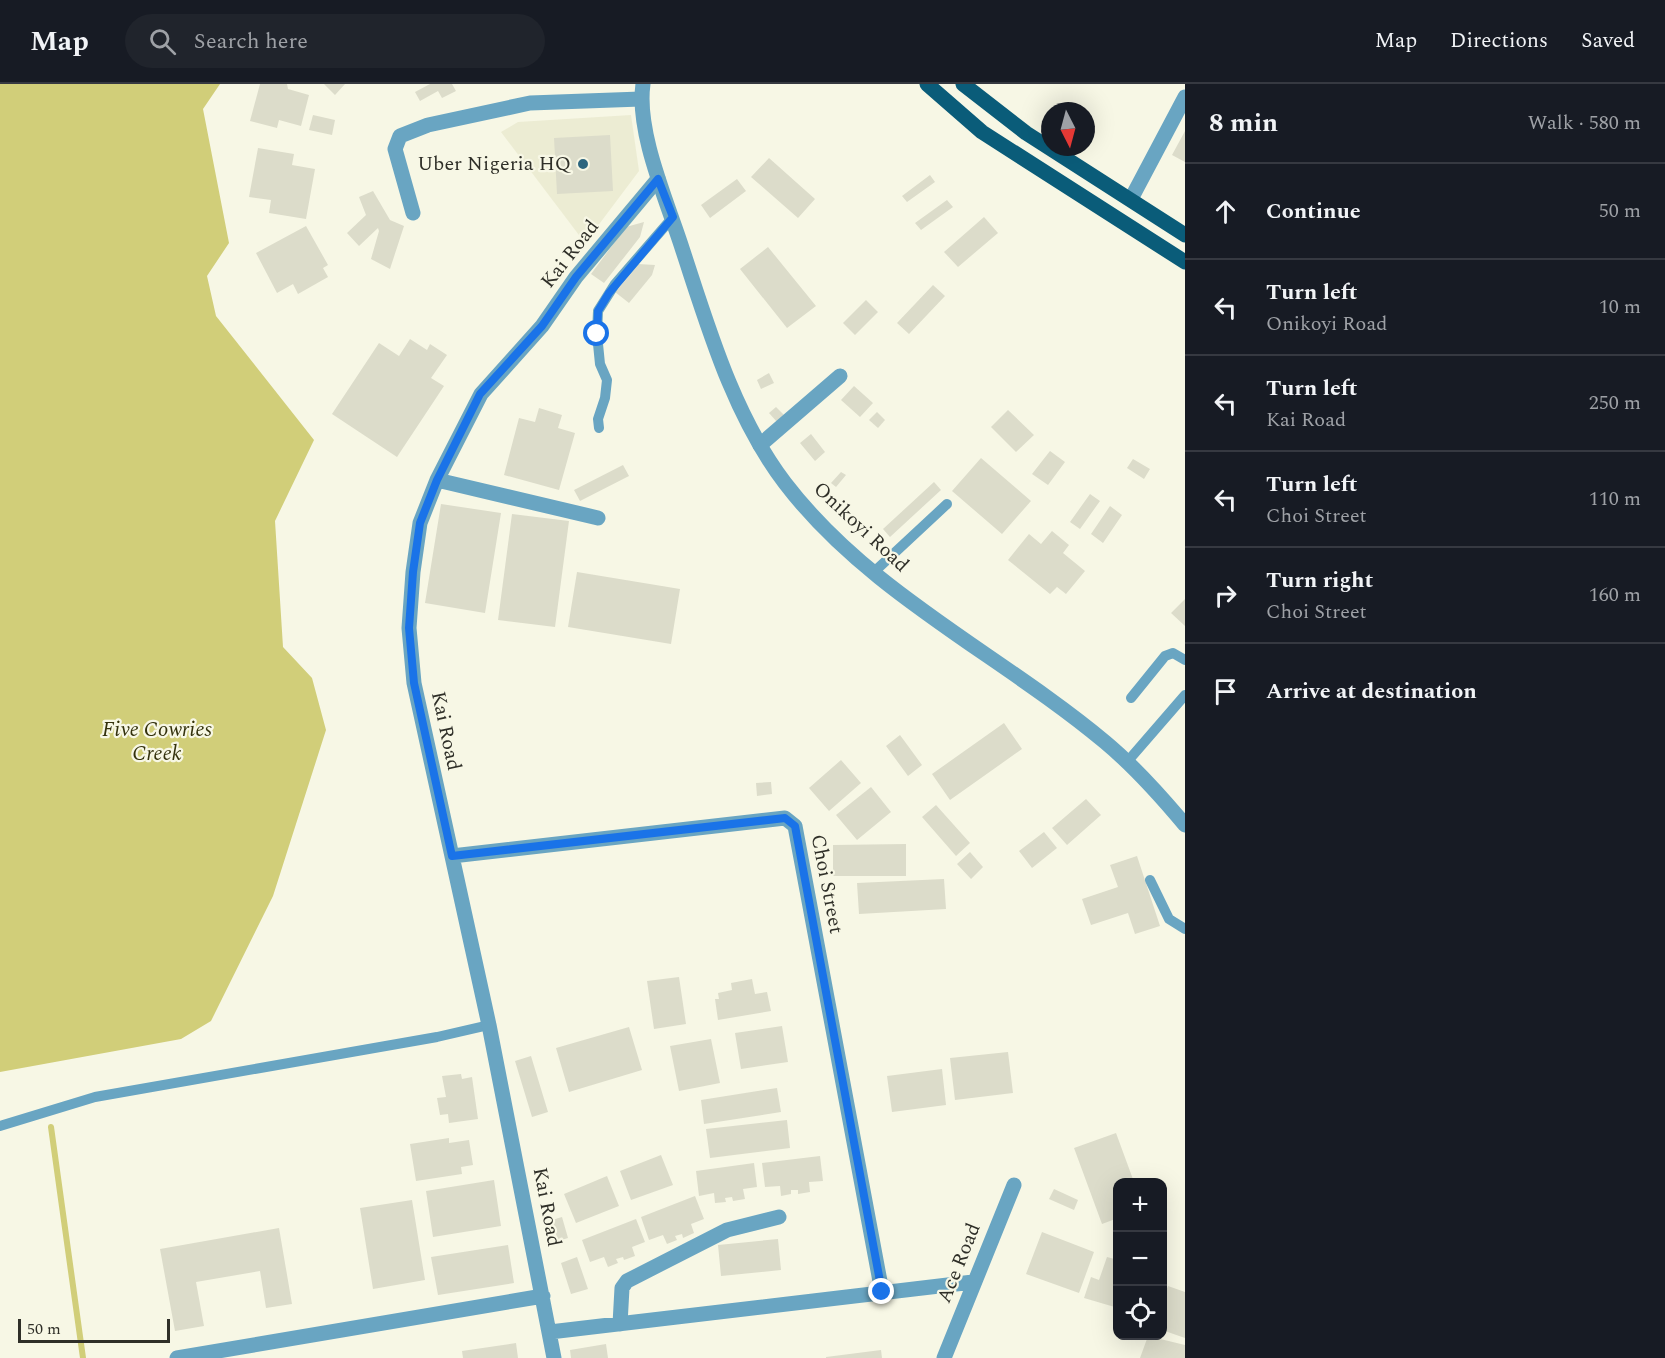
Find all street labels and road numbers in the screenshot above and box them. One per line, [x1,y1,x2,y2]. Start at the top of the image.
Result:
street label: Kai Road [534,213,606,295]
street label: Onikoyi Road [806,475,916,579]
street label: Kai Road [423,689,469,773]
street label: Choi Street [803,832,851,936]
street label: Kai Road [525,1165,569,1249]
street label: Ace Road [929,1218,989,1308]

